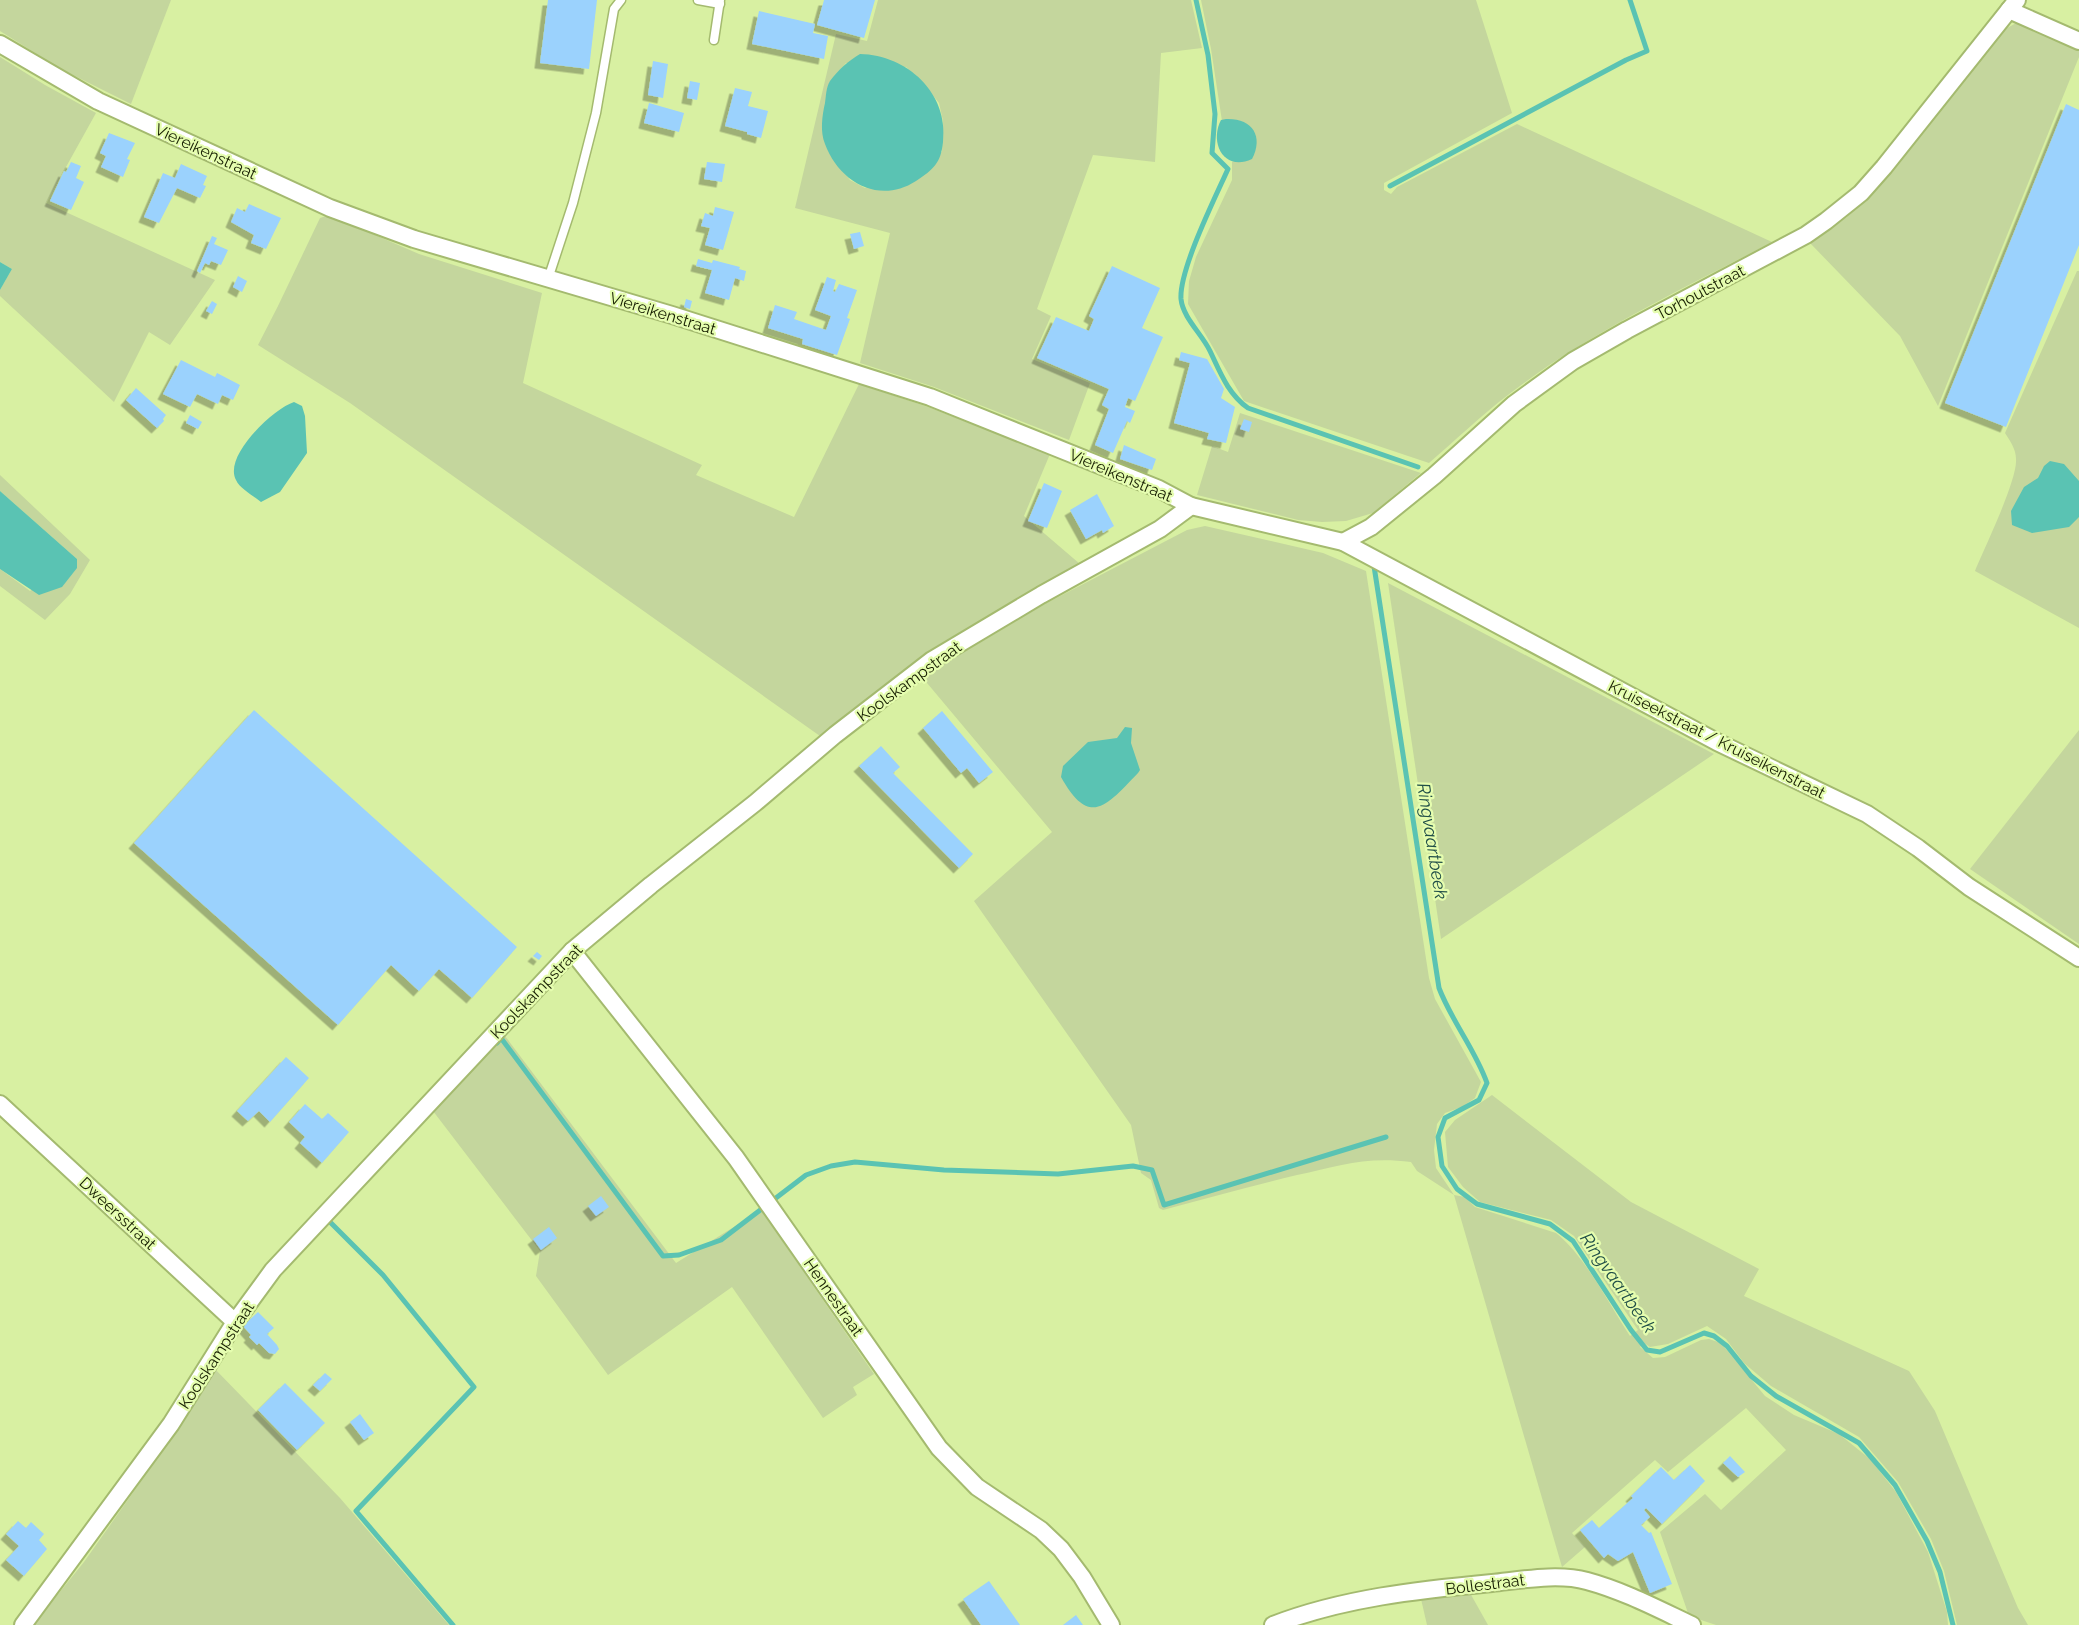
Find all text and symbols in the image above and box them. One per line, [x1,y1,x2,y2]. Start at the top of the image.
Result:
street label: Viereikenstraat [152,120,260,184]
street label: Torhoutstraat [1652,261,1749,324]
street label: Viereikenstraat [607,288,719,339]
street label: Viereikenstraat [1066,445,1176,506]
street label: Koolskampstraat [854,637,966,726]
street label: Kruiseekstraat / Kruiseikenstraat [1605,676,1829,803]
water label: Ringvaartbeek [1413,781,1452,901]
street label: Koolskampstraat [486,940,587,1043]
street label: Dweersstraat [75,1173,160,1254]
water label: Ringvaartbeek [1576,1229,1661,1337]
street label: Hennestraat [800,1255,868,1340]
street label: Koolskampstraat [175,1298,259,1412]
street label: Bollestraat [1444,1570,1526,1599]

